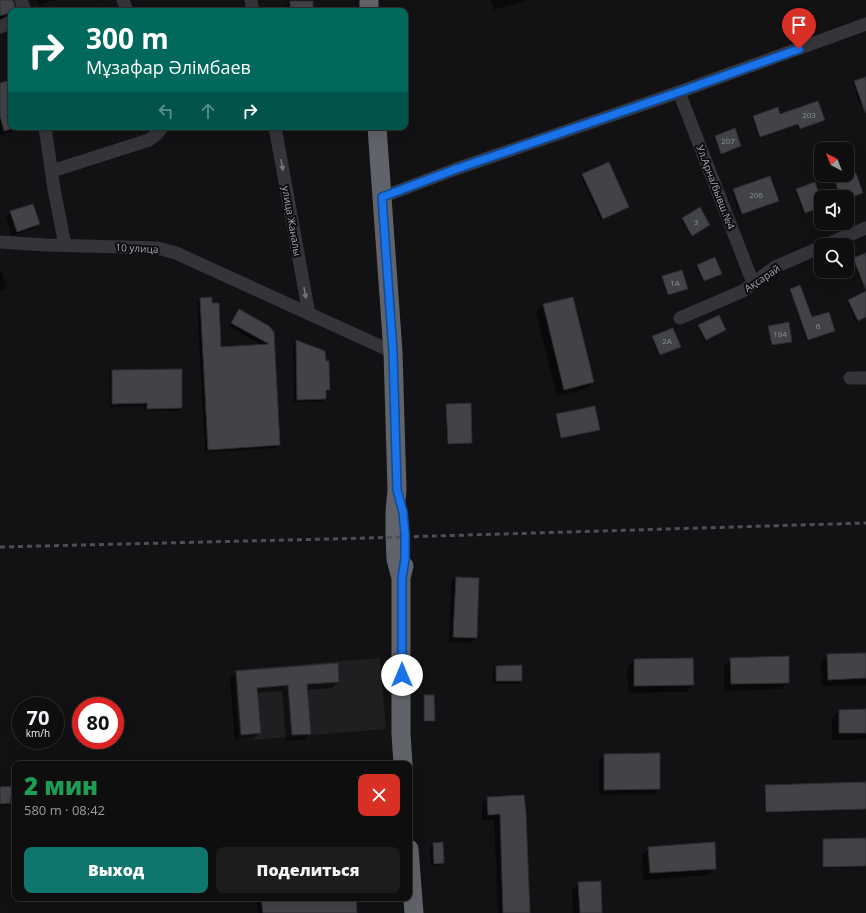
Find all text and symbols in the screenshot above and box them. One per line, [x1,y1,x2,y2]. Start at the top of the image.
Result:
pin [782,8,816,49]
icon: arrive [788,14,810,36]
text: 300 m [86,19,169,57]
icon: right [20,24,72,76]
text: Мұзафар Әлімбаев [86,55,251,79]
icon: left [155,100,177,122]
icon: ahead [197,100,219,122]
icon: right [239,100,261,122]
house number: 203 [802,109,816,120]
house number: 207 [721,135,735,146]
north arrow [814,142,854,182]
map controls [814,142,854,278]
street label: Ул.Арна/бывш.№4 [693,143,739,231]
one-way arrow [279,159,285,171]
street label: улица Жаналы [279,185,305,257]
house number: 206 [749,189,763,200]
button: sound [814,190,854,230]
house number: 3 [694,216,699,227]
button: search [814,238,854,278]
street label: 10 улица [115,240,159,256]
street label: Ақсарай [741,261,783,295]
house number: 1А [670,277,681,288]
one-way arrow [302,287,308,299]
house number: 6 [816,320,821,331]
house number: 184 [773,328,787,339]
house number: 2А [662,335,673,346]
position arrow [381,654,423,696]
speed limit sign: 80 [72,697,124,749]
text: 70 [27,704,49,731]
text: km/h [26,726,50,740]
text: 2 мин [24,769,98,802]
button: close [358,774,400,816]
text: 580 m · 08:42 [24,801,105,819]
button: Выход [24,847,208,893]
button: Поделиться [216,847,400,893]

